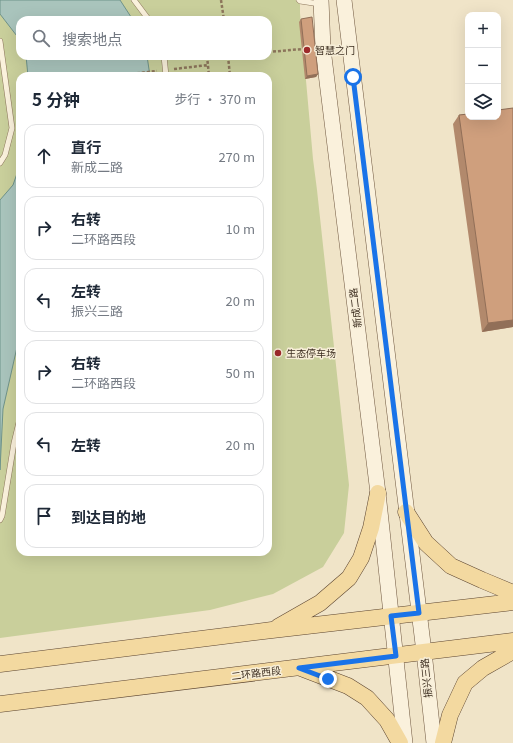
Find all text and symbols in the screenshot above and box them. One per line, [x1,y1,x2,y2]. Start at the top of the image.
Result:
map controls [465,12,501,120]
button: + [465,12,501,48]
search box [16,16,272,60]
icon: search [30,27,52,49]
text: 搜索地点 [62,28,122,49]
place label: 智慧之门 [315,42,355,57]
marker: 智慧之门 [302,45,312,55]
button: − [465,48,501,84]
route start [344,68,362,86]
button: layers [465,84,501,120]
text: 5 分钟 [32,86,80,111]
text: 步行 · 370 m [175,89,256,108]
text: 直行 [71,136,101,157]
icon: ahead [33,145,55,167]
text: 270 m [218,147,255,166]
text: 新成二路 [71,157,123,176]
text: 右转 [71,208,101,229]
icon: right [33,217,55,239]
text: 10 m [226,219,255,238]
text: 二环路西段 [71,229,136,248]
text: 左转 [71,280,101,301]
street label: 新成二路 [345,287,364,329]
icon: left [33,289,55,311]
text: 20 m [226,291,255,310]
text: 振兴三路 [71,301,123,320]
place label: 生态停车场 [286,345,336,360]
marker: 生态停车场 [273,348,283,358]
text: 右转 [71,352,101,373]
icon: right [33,361,55,383]
text: 50 m [226,363,255,382]
text: 二环路西段 [71,373,136,392]
icon: left [33,433,55,455]
text: 左转 [71,434,101,455]
text: 20 m [226,435,255,454]
icon: arrive [33,505,55,527]
text: 到达目的地 [71,506,146,527]
street label: 振兴三路 [416,657,435,699]
street label: 二环路西段 [230,662,282,683]
route end [319,670,337,688]

